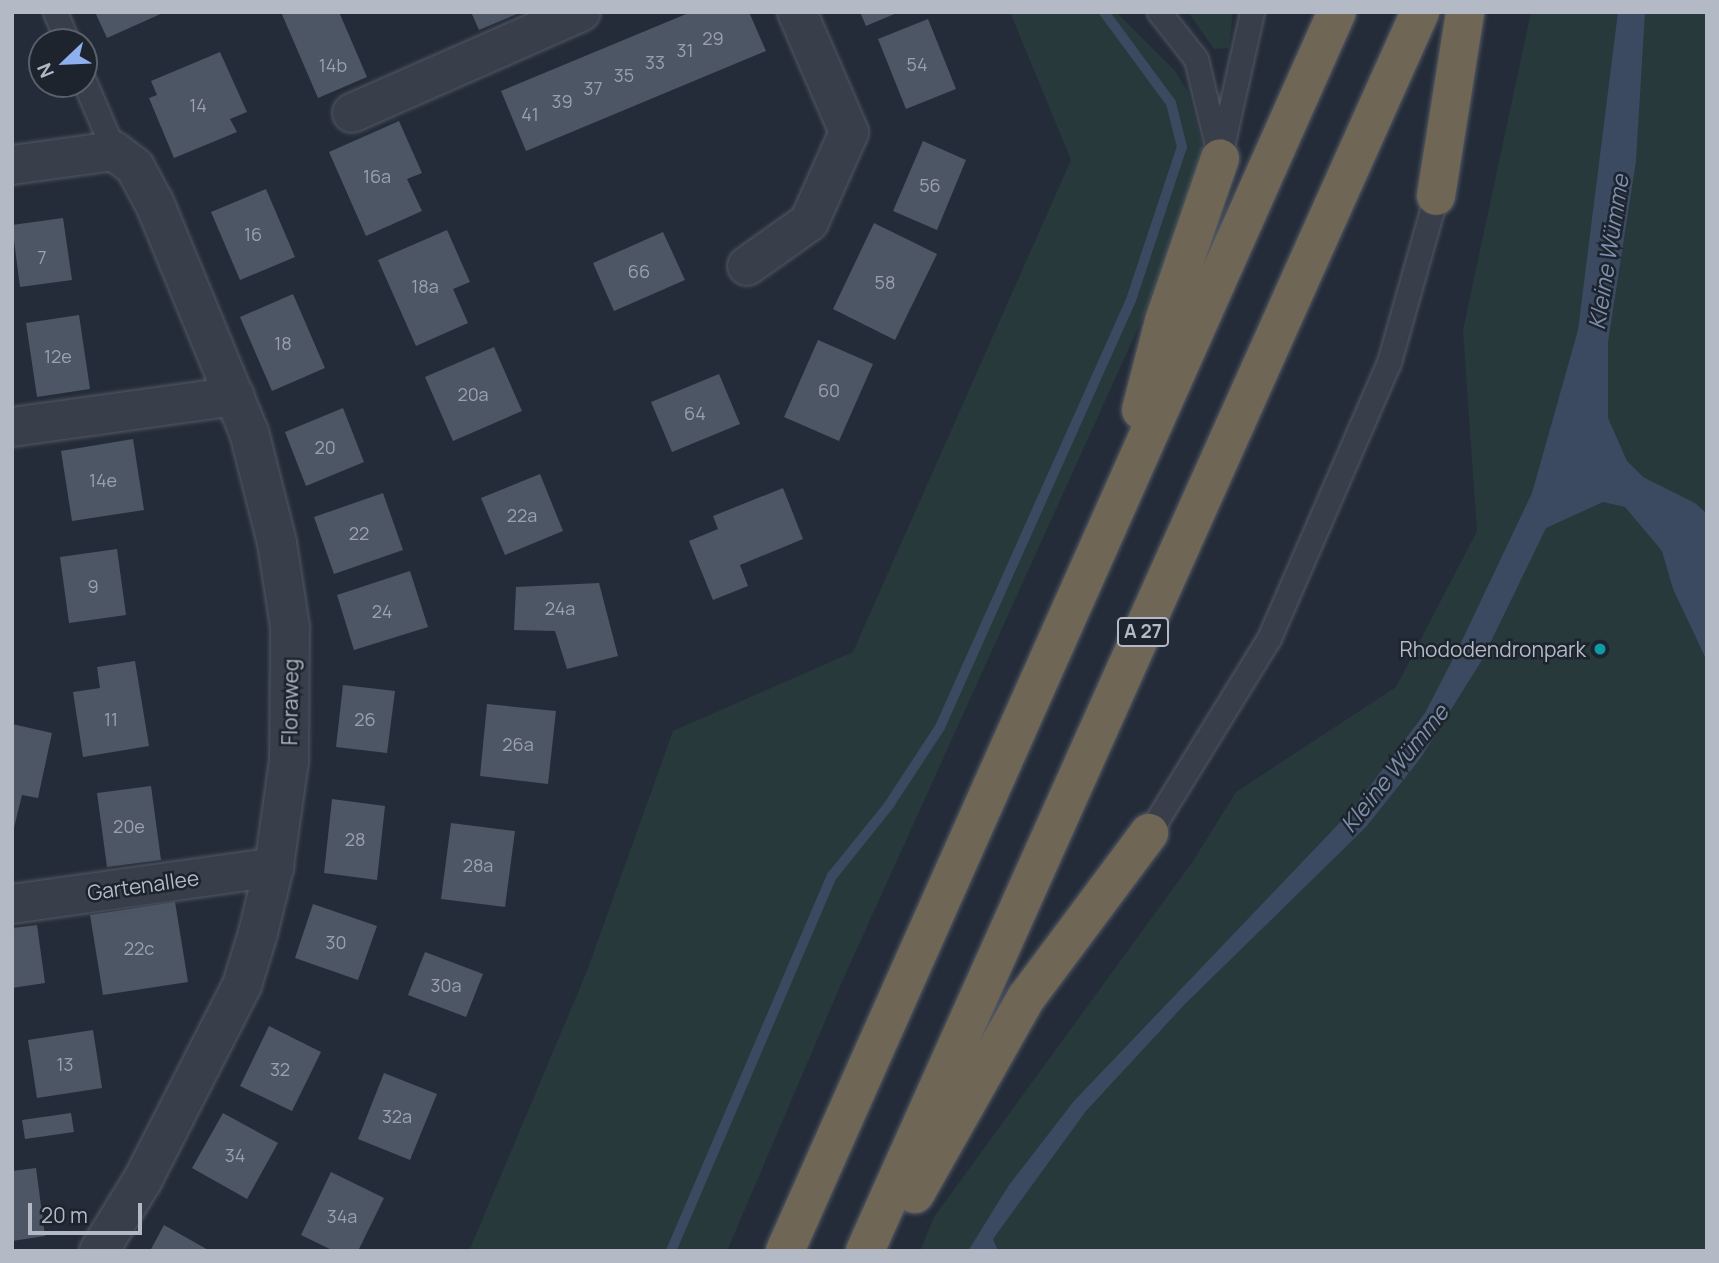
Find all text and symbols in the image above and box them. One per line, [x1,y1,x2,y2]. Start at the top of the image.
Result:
house number: 29 [702,27,724,49]
north arrow [28,28,98,98]
house number: 31 [677,39,693,61]
house number: 33 [645,51,665,73]
house number: 54 [906,53,928,75]
house number: 14b [319,54,347,76]
text: N [31,59,60,82]
house number: 35 [614,64,634,86]
house number: 37 [584,77,602,99]
house number: 39 [551,90,573,112]
house number: 14 [189,94,207,116]
house number: 41 [521,103,539,125]
house number: 16a [363,165,391,187]
water label: Kleine Wümme [1582,173,1634,331]
house number: 56 [919,174,941,196]
house number: 16 [244,223,262,245]
house number: 7 [37,246,47,268]
house number: 66 [628,260,650,282]
house number: 58 [875,271,895,293]
house number: 18a [411,275,439,297]
house number: 18 [274,332,292,354]
house number: 12e [44,345,72,367]
house number: 60 [818,379,840,401]
house number: 20a [457,383,489,405]
house number: 64 [684,402,706,424]
house number: 20 [314,436,336,458]
house number: 14e [89,469,117,491]
house number: 22a [507,504,537,526]
house number: 22 [349,522,369,544]
house number: 9 [87,575,99,597]
house number: 24a [545,597,575,619]
house number: 24 [372,600,392,622]
road number: A 27 [1117,617,1169,648]
place label: Rhododendronpark [1399,636,1586,662]
marker: Rhododendronpark [1592,641,1608,657]
street label: Floraweg [277,658,303,746]
water label: Kleine Wümme [1334,699,1454,837]
house number: 11 [104,708,118,730]
house number: 26 [354,708,376,730]
house number: 26a [502,733,534,755]
house number: 20e [113,815,145,837]
house number: 28 [345,828,365,850]
house number: 28a [463,854,493,876]
street label: Gartenallee [86,865,200,905]
house number: 30 [326,931,346,953]
house number: 22c [124,937,154,959]
house number: 30a [431,974,461,996]
house number: 13 [57,1053,73,1075]
house number: 32 [270,1058,290,1080]
house number: 32a [382,1105,412,1127]
house number: 34 [225,1144,245,1166]
scale bar [32,1190,145,1234]
text: 20 m [41,1201,88,1229]
house number: 34a [327,1205,357,1227]

